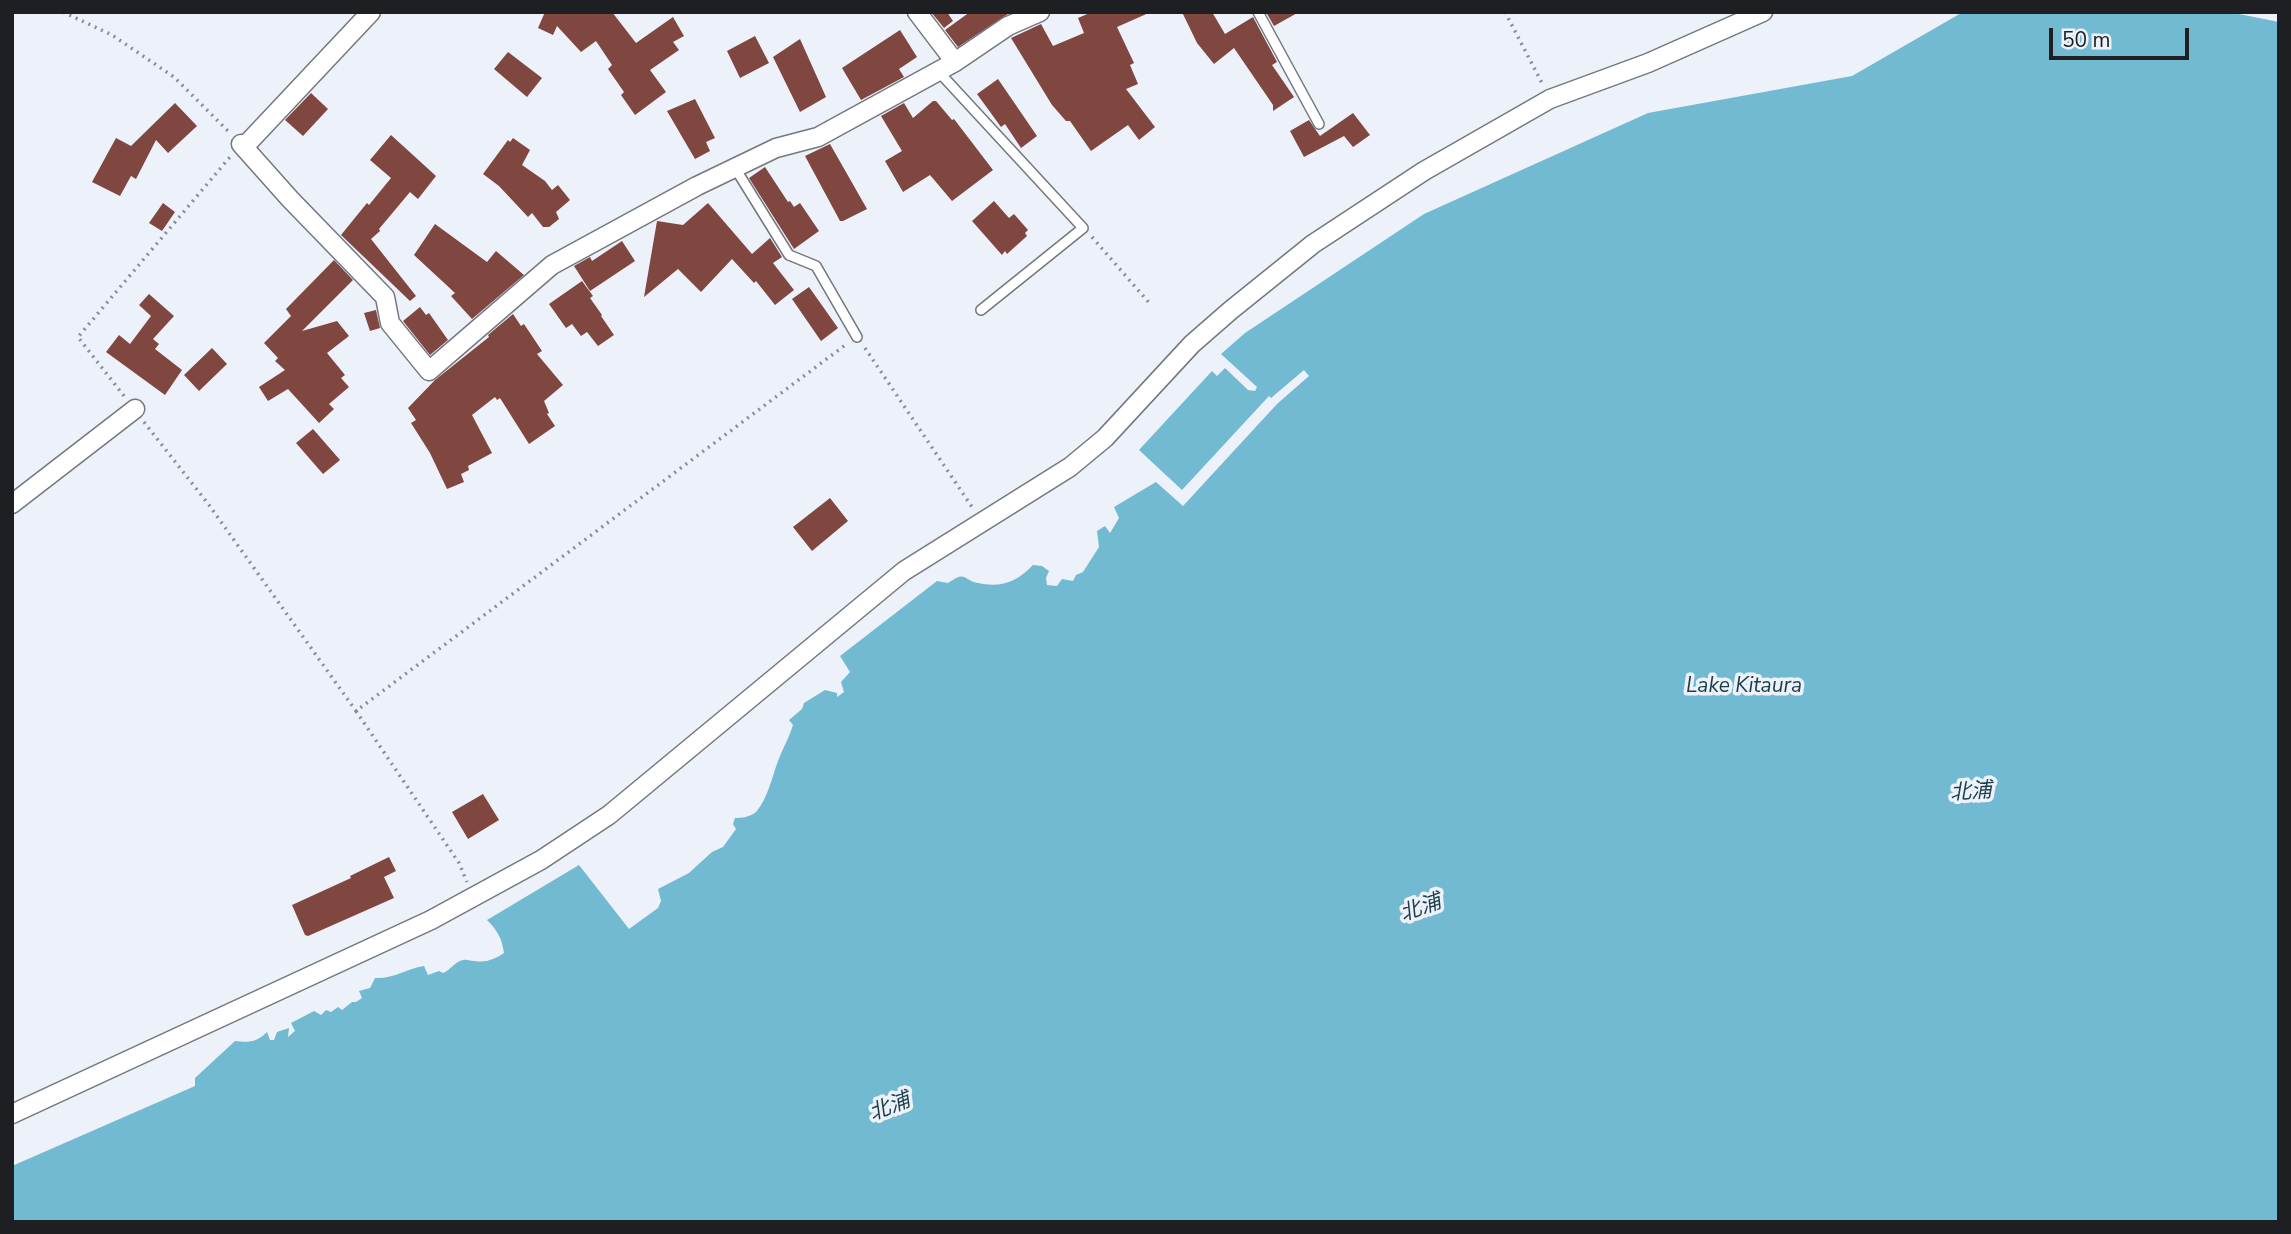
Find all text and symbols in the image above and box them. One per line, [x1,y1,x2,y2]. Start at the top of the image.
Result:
scale bar [2053,14,2193,58]
text: 50 m [2062,26,2111,54]
water label: Lake Kitaura [1686,674,1802,700]
water label: 北浦 [1949,779,1993,807]
water label: 北浦 [1397,890,1445,928]
water label: 北浦 [866,1088,914,1128]

